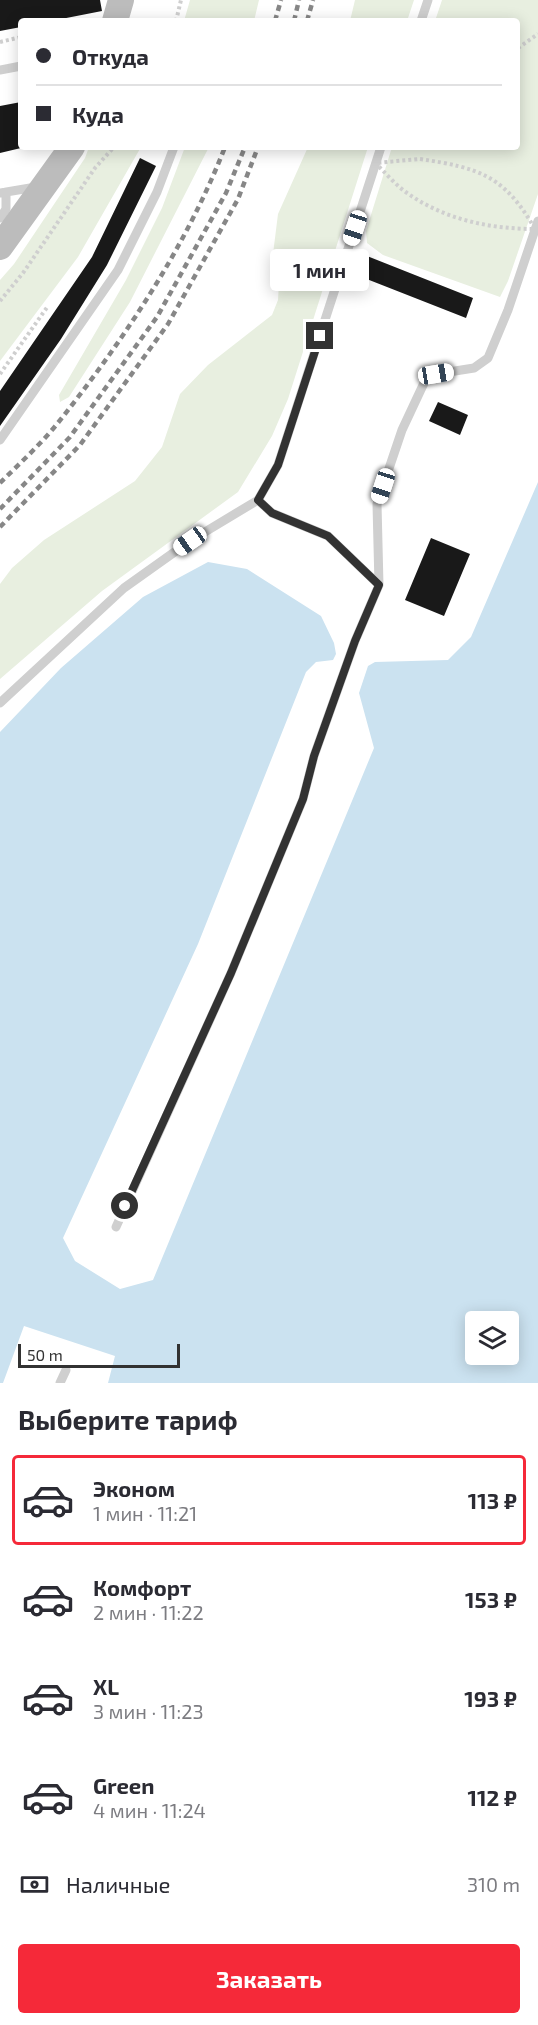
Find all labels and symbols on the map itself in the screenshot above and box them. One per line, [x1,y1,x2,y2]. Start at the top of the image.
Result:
car [341,208,369,248]
callout: 1 мин [270,249,370,291]
route end [306,322,333,349]
car [417,362,455,386]
car [369,466,397,506]
car [170,523,210,559]
route start [111,1192,138,1219]
scale bar [18,1341,180,1368]

